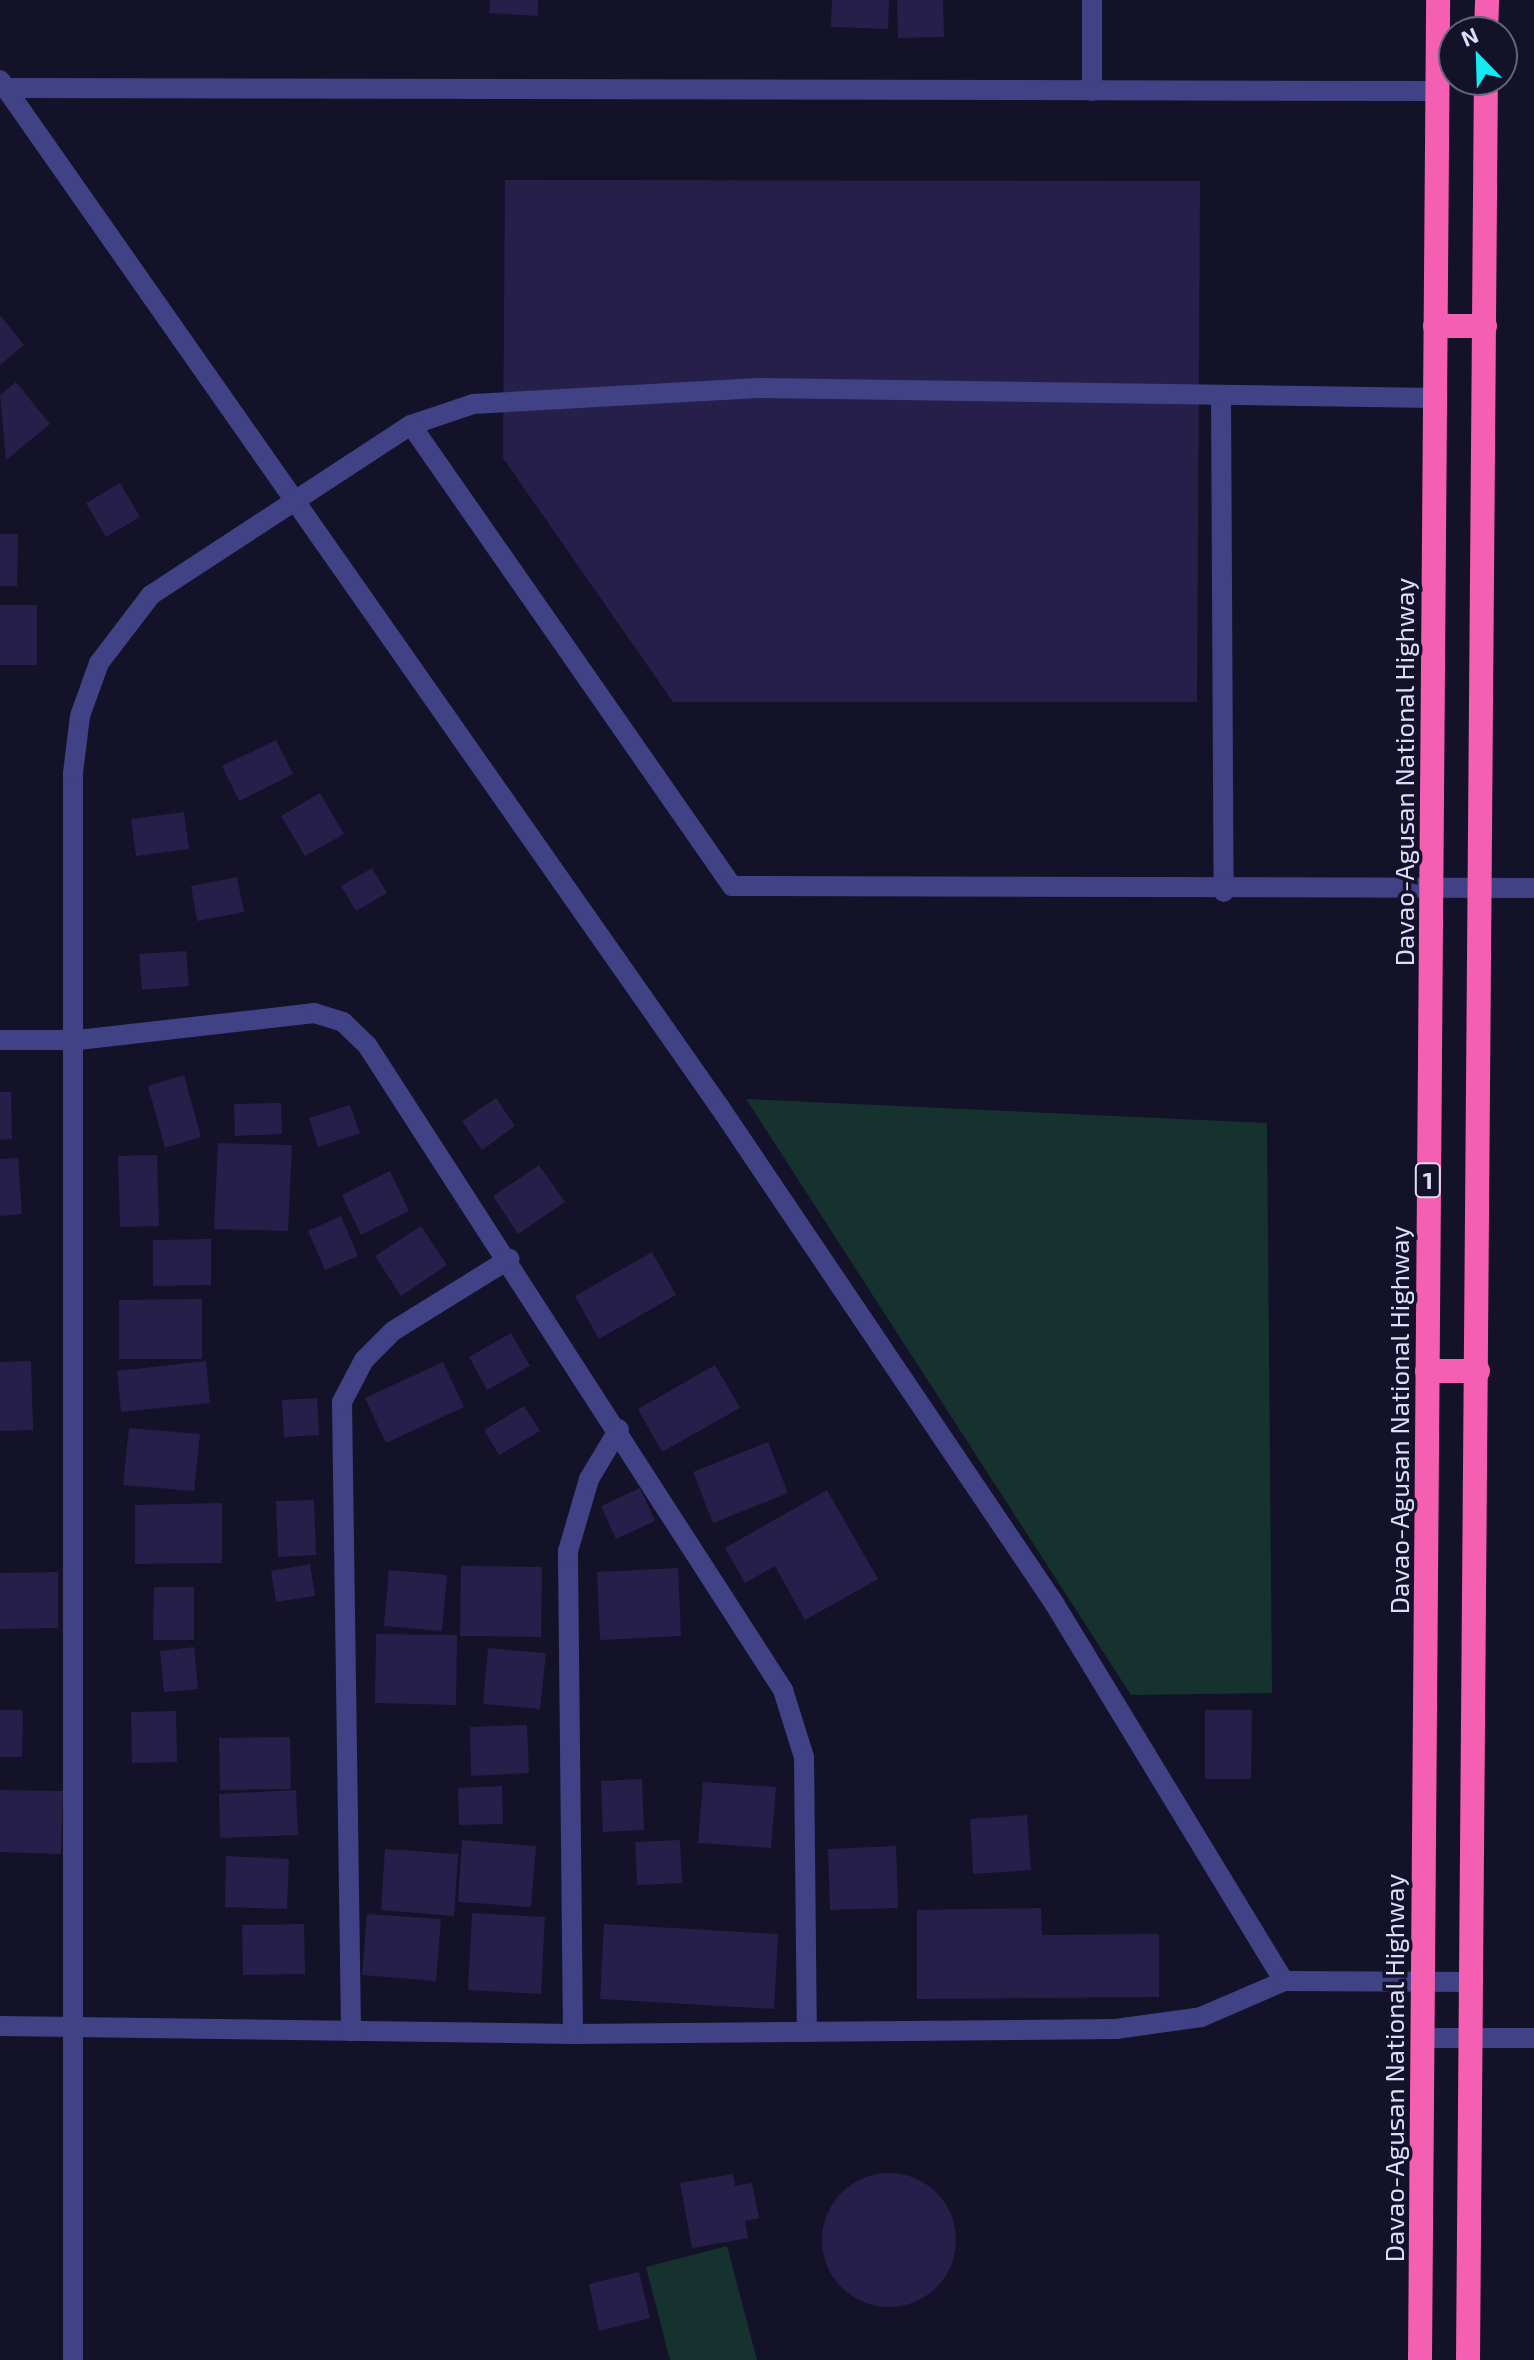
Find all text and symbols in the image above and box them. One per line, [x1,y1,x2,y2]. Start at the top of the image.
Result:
north arrow [1438,16,1518,96]
text: N [1457,21,1482,51]
street label: Davao-Agusan National Highway [1388,577,1420,967]
road number: 1 [1414,1160,1442,1200]
street label: Davao-Agusan National Highway [1383,1225,1415,1615]
street label: Davao-Agusan National Highway [1378,1873,1410,2263]

